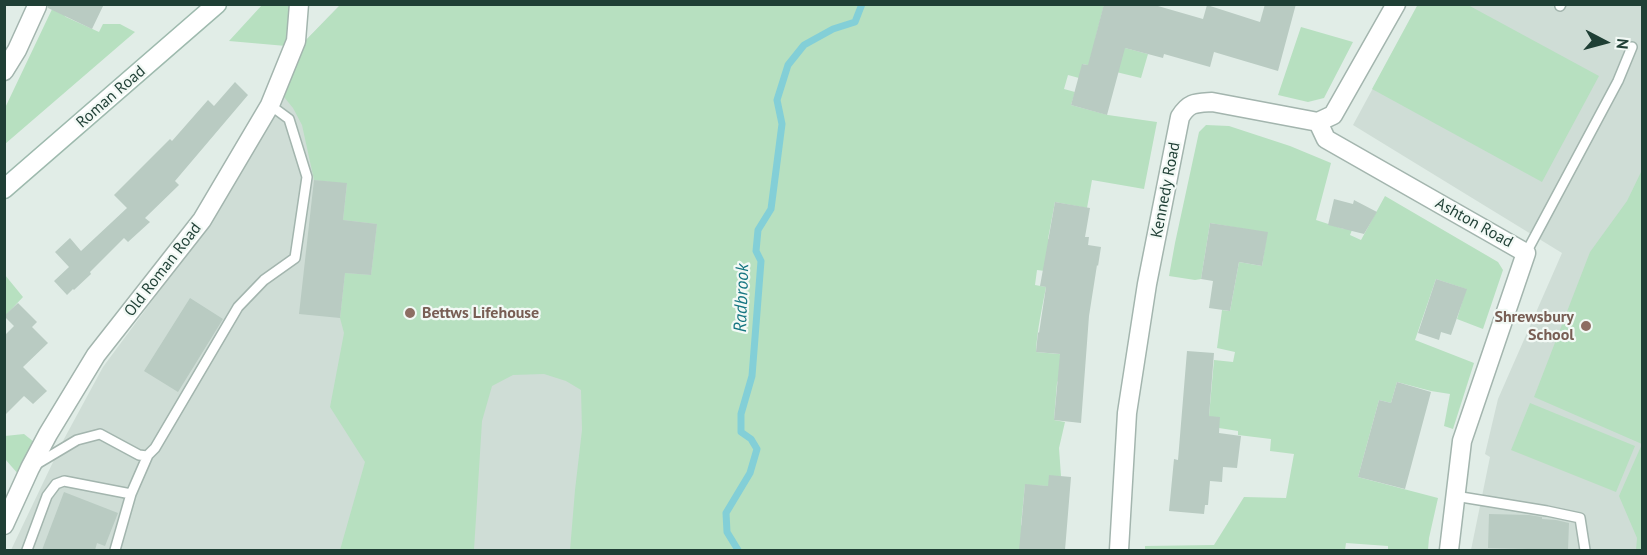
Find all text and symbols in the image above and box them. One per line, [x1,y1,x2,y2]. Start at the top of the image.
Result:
north arrow [1575,12,1635,72]
text: N [1612,38,1633,50]
street label: Roman Road [73,62,149,132]
street label: Kennedy Road [1147,141,1185,239]
street label: Ashton Road [1432,194,1516,252]
street label: Old Roman Road [120,219,206,321]
water label: Radbrook [730,263,754,333]
place label: Bettws Lifehouse [422,303,539,323]
marker: Bettws Lifehouse [403,306,417,320]
place label: Shrewsbury School [1494,307,1574,345]
marker: Shrewsbury School [1579,319,1593,333]

